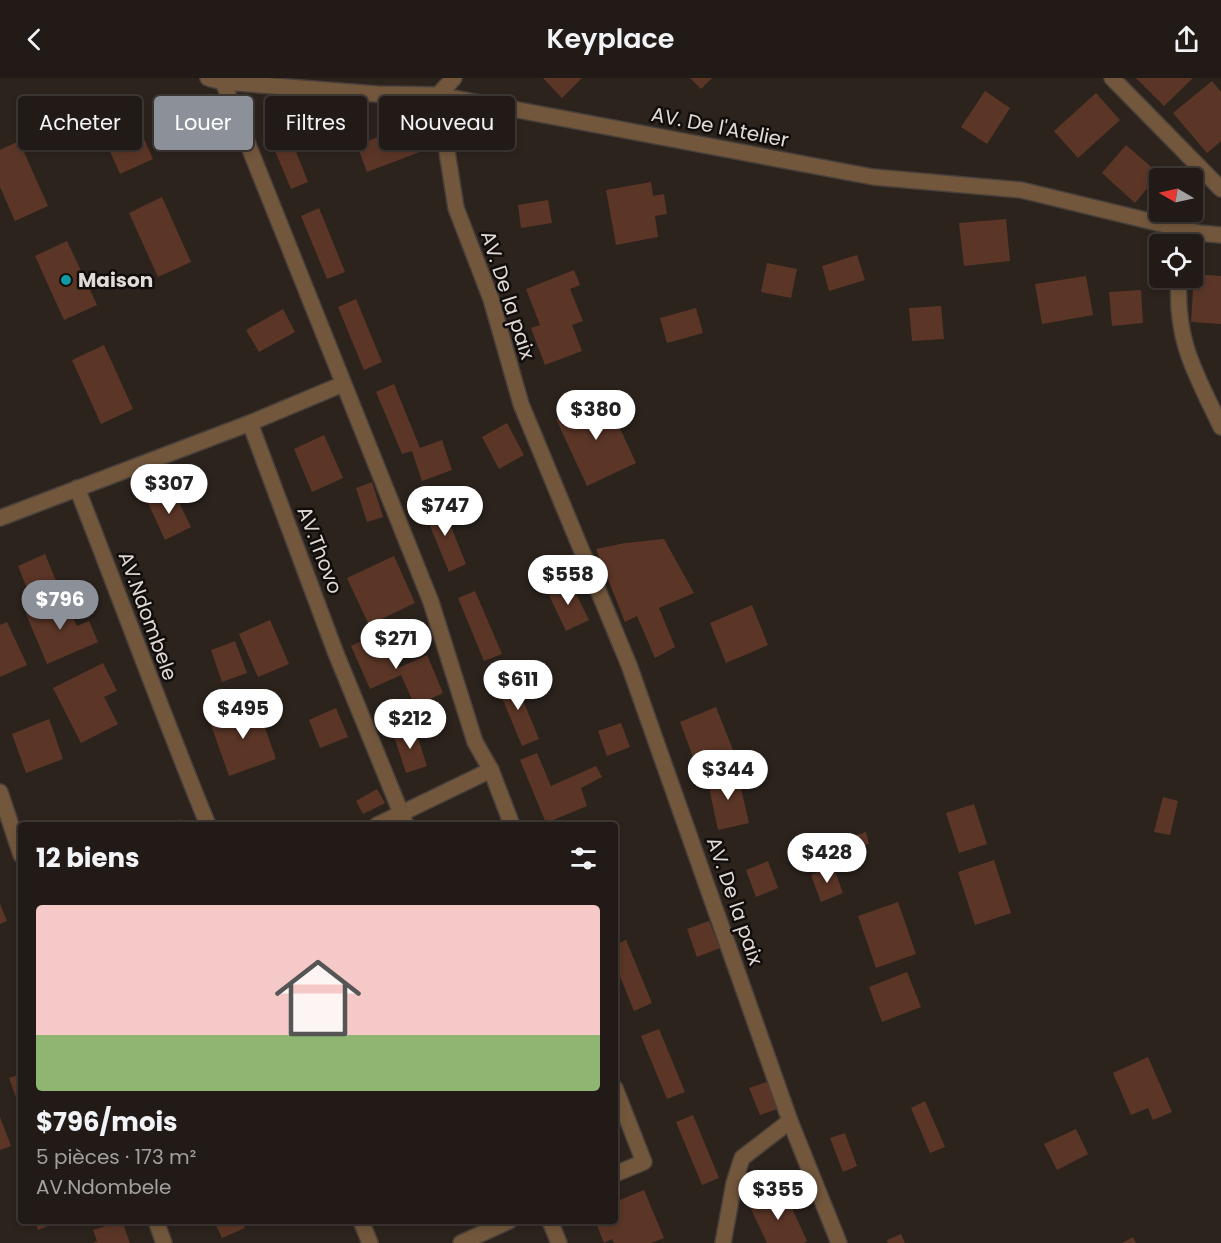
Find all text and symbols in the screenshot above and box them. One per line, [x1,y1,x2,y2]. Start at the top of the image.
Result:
text: Keyplace [547,20,674,57]
icon: back [18,23,51,56]
icon: share [1170,23,1203,56]
chip: Acheter [18,96,142,150]
chip: Louer [154,96,253,150]
chip: Filtres [265,96,367,150]
chip: Nouveau [379,96,515,150]
street label: AV. De l'Atelier [649,100,791,154]
north arrow [1149,168,1203,222]
map controls [1149,168,1203,288]
street label: AV. De la paix [474,227,542,363]
button: locate [1149,234,1203,288]
place label: Maison [78,266,153,294]
marker: Maison [59,273,73,287]
pin: $380 [560,390,632,441]
text: $380 [570,395,622,423]
pin: $307 [133,464,205,515]
text: $307 [145,469,194,497]
pin: $747 [409,486,481,537]
text: $747 [421,491,469,519]
street label: AV.Thovo [291,502,349,598]
street label: AV.Ndombele [112,548,184,684]
pin: $558 [532,555,604,606]
text: $558 [542,560,594,588]
pin: $796 [24,580,96,631]
text: $796 [36,585,84,613]
pin: $271 [360,619,432,670]
text: $271 [375,624,417,652]
pin: $611 [482,660,554,711]
text: $611 [498,665,538,693]
pin: $495 [207,689,279,740]
text: $495 [217,694,269,722]
pin: $212 [374,699,446,750]
text: $212 [388,704,432,732]
pin: $344 [692,750,764,801]
text: $344 [702,755,754,783]
street label: AV. De la paix [700,833,770,969]
pin: $428 [791,833,863,884]
text: $428 [801,838,853,866]
text: 12 biens [36,840,140,876]
icon: filters [567,842,600,875]
icon: home [264,944,372,1052]
text: $796/mois [36,1104,178,1140]
text: 5 pièces · 173 m² [36,1143,196,1171]
pin: $355 [742,1170,814,1221]
text: AV.Ndombele [36,1173,171,1201]
text: $355 [752,1175,804,1203]

